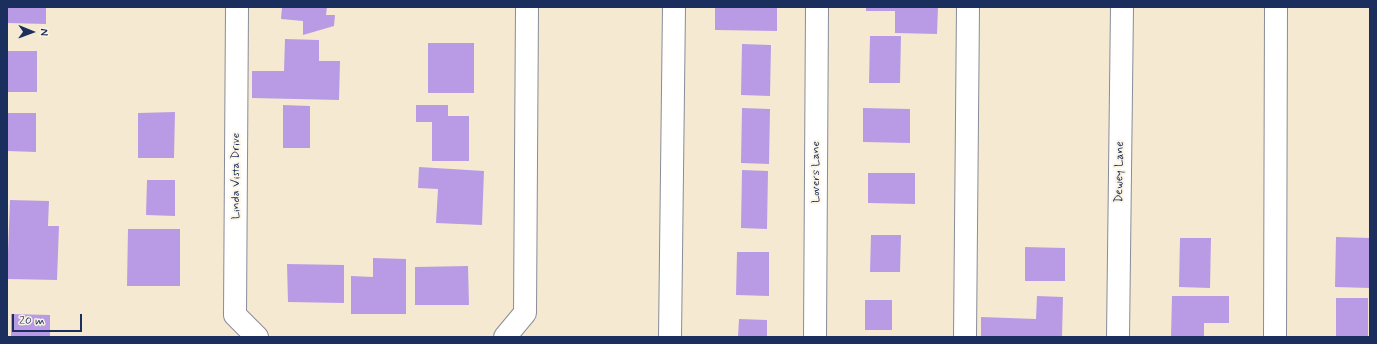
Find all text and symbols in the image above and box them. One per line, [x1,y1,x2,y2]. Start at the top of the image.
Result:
north arrow [12,12,52,52]
text: N [37,28,51,36]
street label: Linda Vista Drive [229,133,243,219]
street label: Lovers Lane [809,141,823,203]
street label: Dewey Lane [1112,141,1128,203]
scale bar [14,306,84,332]
text: 20 m [19,313,45,329]

